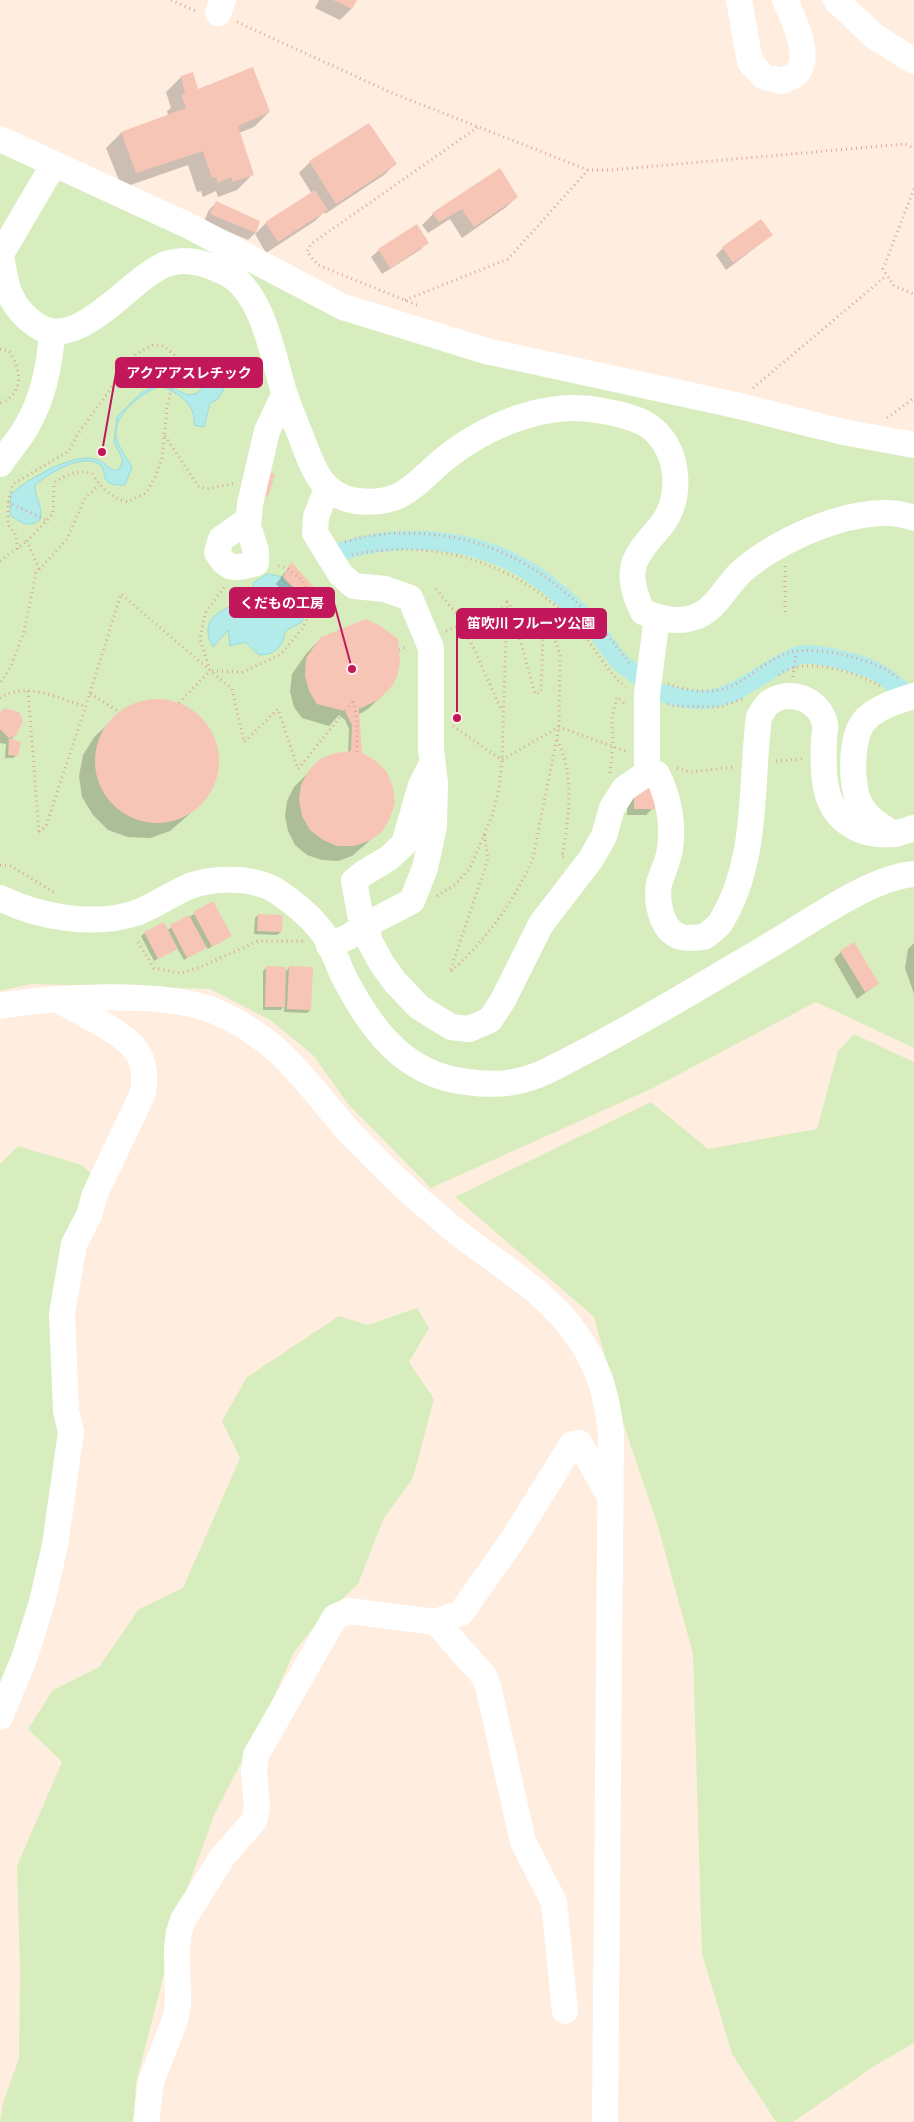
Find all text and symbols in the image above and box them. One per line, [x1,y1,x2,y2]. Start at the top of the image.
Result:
callout: アクアアスレチック [116,358,262,387]
text: アクアアスレチック [126,364,252,381]
callout: くだもの工房 [230,588,334,617]
text: くだもの工房 [240,594,324,611]
callout: 笛吹川 フルーツ公園 [457,609,606,638]
text: 笛吹川 フルーツ公園 [467,614,595,631]

